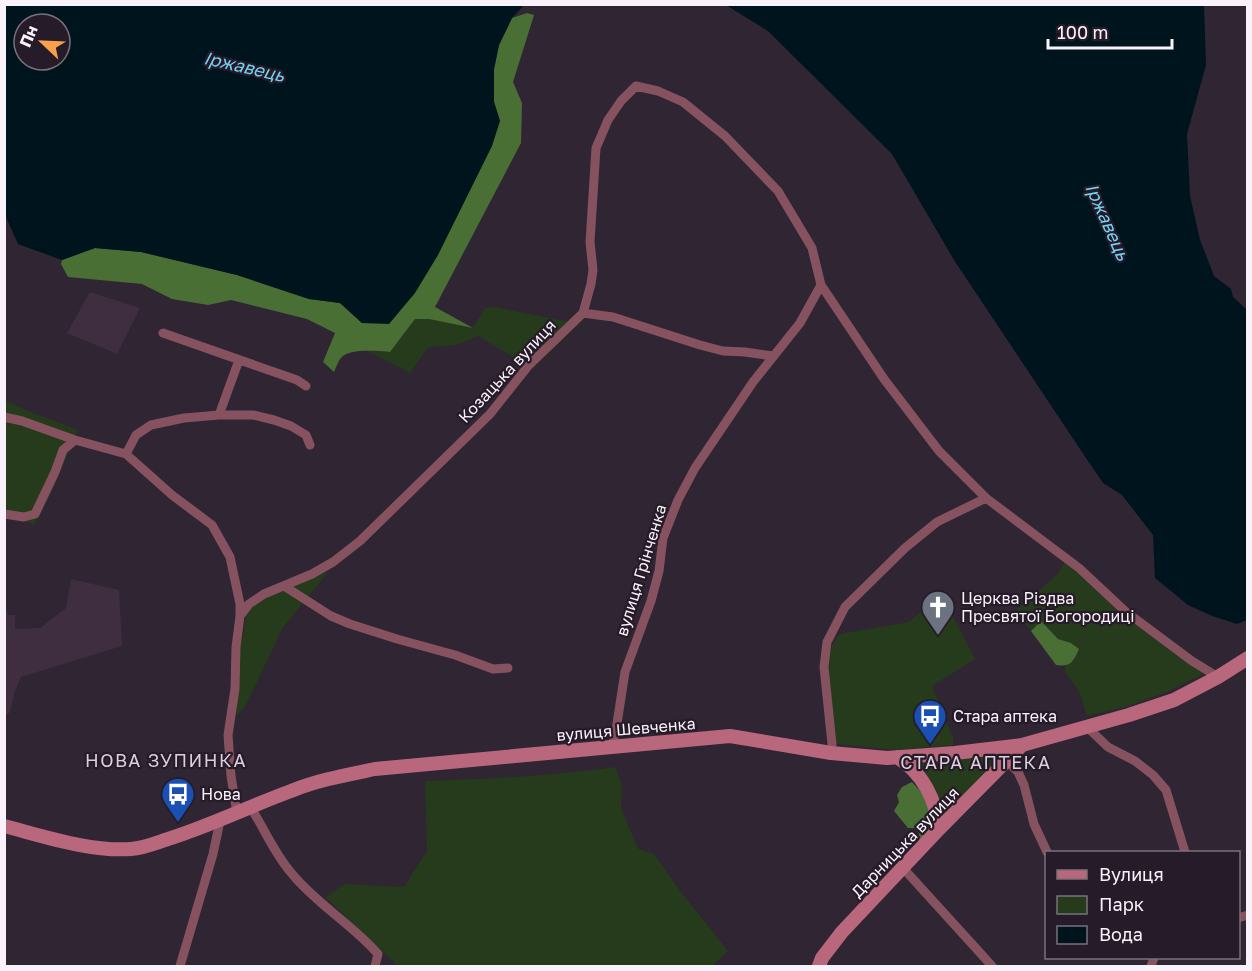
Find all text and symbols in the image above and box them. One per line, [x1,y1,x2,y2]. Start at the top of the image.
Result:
north arrow [12,12,72,72]
scale bar [1048,12,1172,50]
text: 100 m [1057,21,1108,43]
text: Пн [15,22,42,50]
water label: Іржавець [202,46,287,86]
water label: Іржавець [1081,180,1135,264]
street label: Козацька вулиця [454,315,560,427]
street label: вулиця Грінченка [611,502,671,638]
place label: Церква Різдва Пресвятої Богородиці [961,588,1135,626]
church icon: Церква Різдва Пресвятої Богородиці [920,589,956,636]
bus stop icon: Стара аптека [912,698,948,745]
place label: Стара аптека [953,706,1057,726]
street label: вулиця Шевченка [556,713,696,745]
district label: НОВА ЗУПИНКА [85,749,247,771]
district label: СТАРА АПТЕКА [900,751,1052,773]
bus stop icon: Нова [160,776,196,823]
street label: Дарницька вулиця [847,782,963,902]
place label: Нова [201,784,241,804]
legend [1045,851,1240,959]
text: Вулиця [1099,863,1164,885]
text: Парк [1099,893,1144,915]
text: Вода [1099,923,1143,945]

